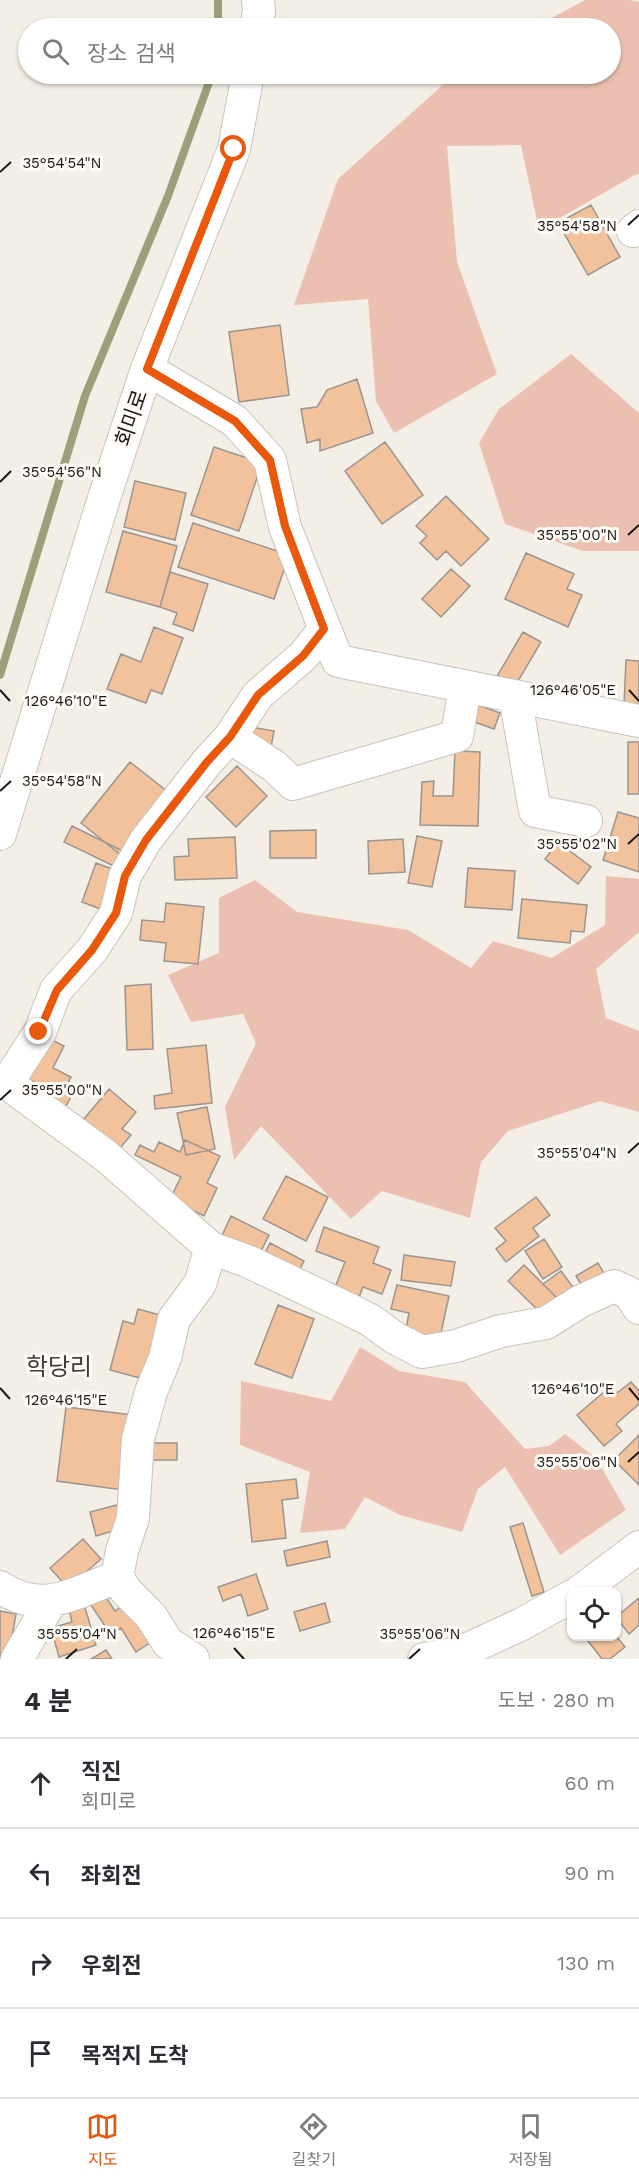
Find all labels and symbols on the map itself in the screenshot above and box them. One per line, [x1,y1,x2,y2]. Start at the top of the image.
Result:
route start [220,135,246,161]
text: 35°54'54"N [22,154,102,172]
text: 35°54'58"N [537,217,617,235]
street label: 회미로 [110,387,152,449]
text: 35°54'56"N [22,463,102,481]
text: 35°55'00"N [536,526,618,544]
text: 126°46'05"E [530,681,616,699]
text: 126°46'10"E [25,692,107,710]
text: 35°54'58"N [22,772,102,790]
text: 35°55'02"N [537,835,617,853]
route end [25,1018,51,1044]
text: 35°55'00"N [21,1081,103,1099]
text: 35°55'04"N [537,1144,617,1162]
district label: 학당리 [26,1353,92,1381]
text: 126°46'10"E [532,1380,614,1398]
text: 126°46'15"E [25,1391,107,1409]
text: 35°55'06"N [537,1453,617,1471]
text: 126°46'15"E [193,1624,275,1642]
text: 35°55'04"N [37,1625,117,1643]
text: 35°55'06"N [380,1625,460,1643]

